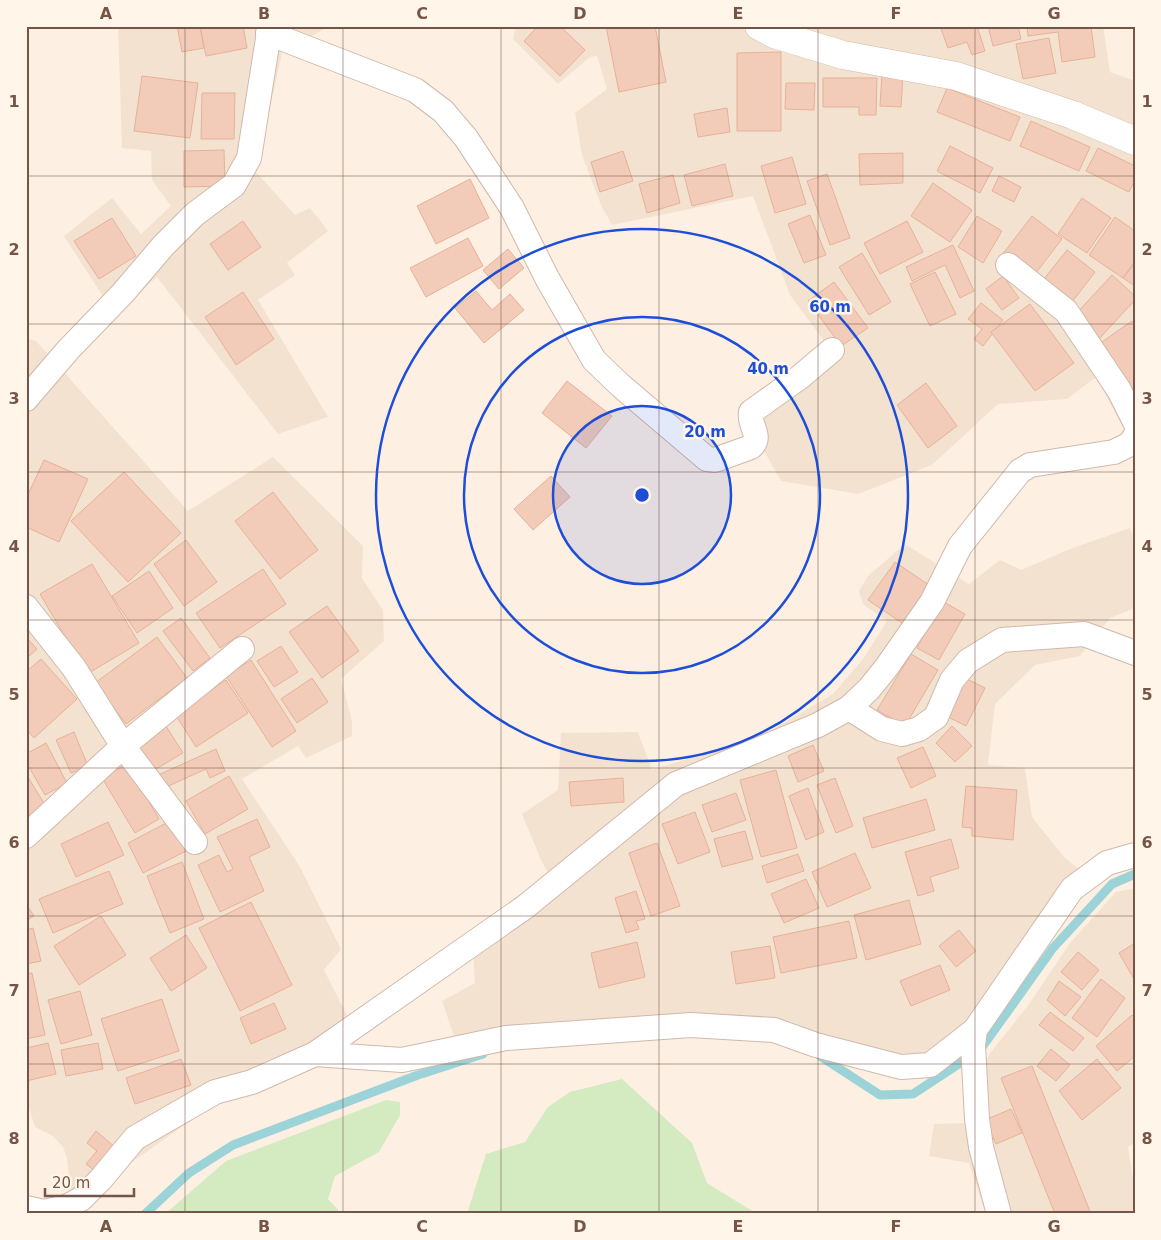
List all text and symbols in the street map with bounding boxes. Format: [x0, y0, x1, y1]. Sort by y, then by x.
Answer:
text: A [100, 4, 113, 23]
text: B [258, 4, 270, 23]
text: C [416, 4, 428, 23]
text: D [573, 4, 587, 23]
text: E [733, 4, 743, 23]
text: F [891, 4, 901, 23]
text: G [1047, 4, 1061, 23]
text: 1 [8, 92, 20, 111]
text: 1 [1141, 92, 1153, 111]
text: 2 [8, 240, 20, 259]
text: 2 [1141, 240, 1153, 259]
text: 60 m [809, 298, 851, 316]
text: 40 m [747, 360, 789, 378]
text: 3 [8, 389, 20, 408]
text: 3 [1141, 389, 1153, 408]
text: 20 m [684, 423, 726, 441]
centre of rings [633, 486, 651, 504]
text: 4 [8, 537, 20, 556]
text: 4 [1141, 537, 1153, 556]
text: 5 [8, 685, 20, 704]
text: 5 [1141, 685, 1153, 704]
text: 6 [8, 833, 20, 852]
text: 6 [1141, 833, 1153, 852]
text: 7 [8, 981, 20, 1000]
text: 7 [1141, 981, 1153, 1000]
text: 8 [8, 1129, 20, 1148]
text: 8 [1141, 1129, 1153, 1148]
scale bar [45, 1165, 134, 1197]
text: 20 m [52, 1174, 90, 1192]
text: A [100, 1217, 113, 1236]
text: B [258, 1217, 270, 1236]
text: C [416, 1217, 428, 1236]
text: D [573, 1217, 587, 1236]
text: E [733, 1217, 743, 1236]
text: F [891, 1217, 901, 1236]
text: G [1047, 1217, 1061, 1236]

